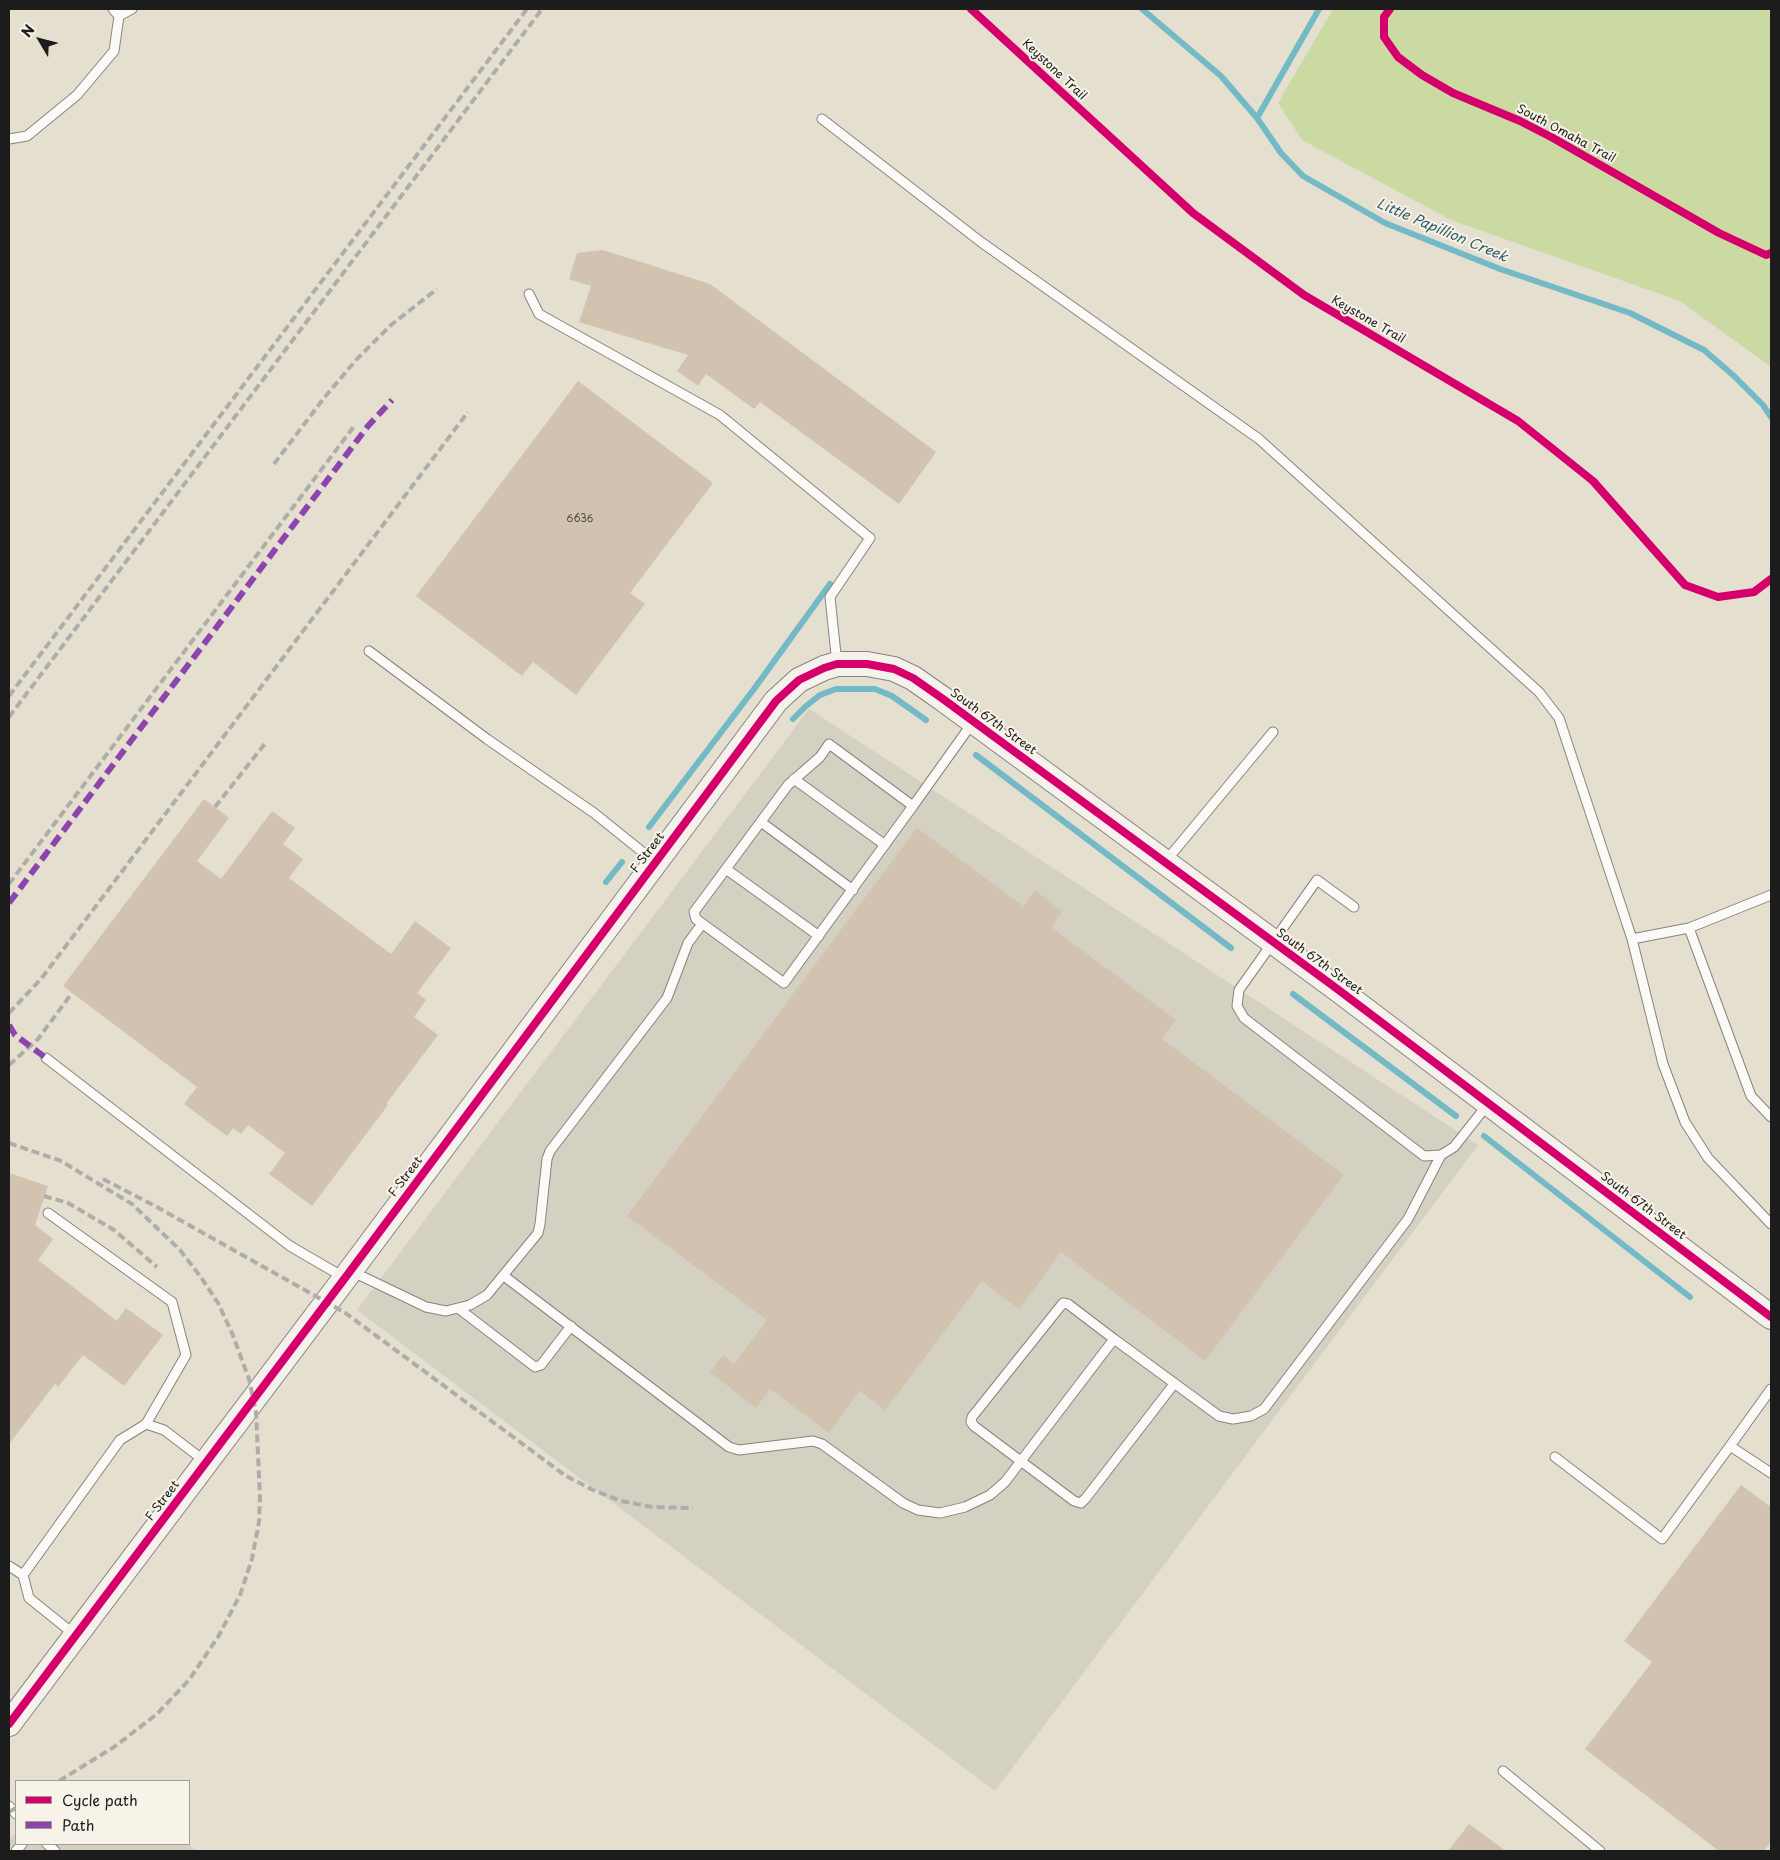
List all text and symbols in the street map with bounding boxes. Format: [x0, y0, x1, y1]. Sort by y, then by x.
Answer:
north arrow [15, 15, 65, 65]
text: N [16, 20, 39, 41]
street label: Keystone Trail [1019, 36, 1089, 104]
street label: South Omaha Trail [1514, 102, 1618, 166]
water label: Little Papillion Creek [1374, 196, 1510, 266]
street label: Keystone Trail [1328, 293, 1408, 347]
house number: 6636 [567, 513, 593, 525]
street label: South 67th Street [947, 686, 1039, 758]
street label: F Street [628, 830, 668, 876]
street label: South 67th Street [1273, 926, 1365, 998]
street label: F Street [386, 1154, 426, 1200]
street label: South 67th Street [1598, 1169, 1688, 1243]
street label: F Street [143, 1478, 183, 1524]
legend [15, 1780, 190, 1845]
text: Cycle path [62, 1788, 138, 1811]
text: Path [62, 1813, 94, 1836]

